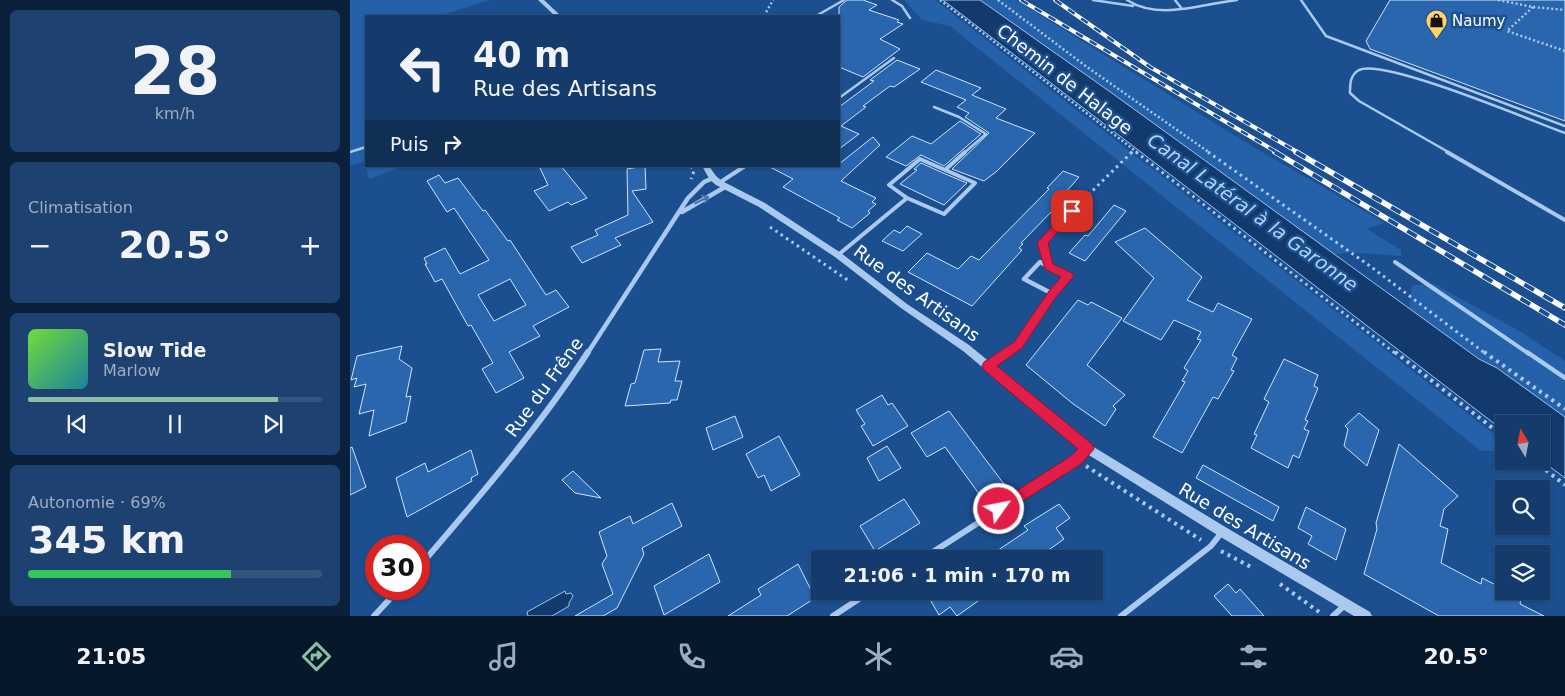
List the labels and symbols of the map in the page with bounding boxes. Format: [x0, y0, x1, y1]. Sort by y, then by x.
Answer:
shop icon: Naumy [1424, 9, 1448, 40]
place label: Naumy [1452, 12, 1506, 30]
street label: Chemin de Halage [993, 20, 1137, 138]
water label: Canal Latéral à la Garonne [1144, 128, 1362, 296]
pin [1051, 190, 1093, 232]
one-way arrow [694, 195, 709, 204]
street label: Rue des Artisans [850, 240, 984, 346]
street label: Rue du Frêne [501, 333, 587, 441]
north arrow [1495, 415, 1550, 470]
street label: Rue des Artisans [1175, 478, 1315, 574]
position arrow [972, 482, 1024, 534]
speed limit sign: 30 [365, 535, 430, 600]

